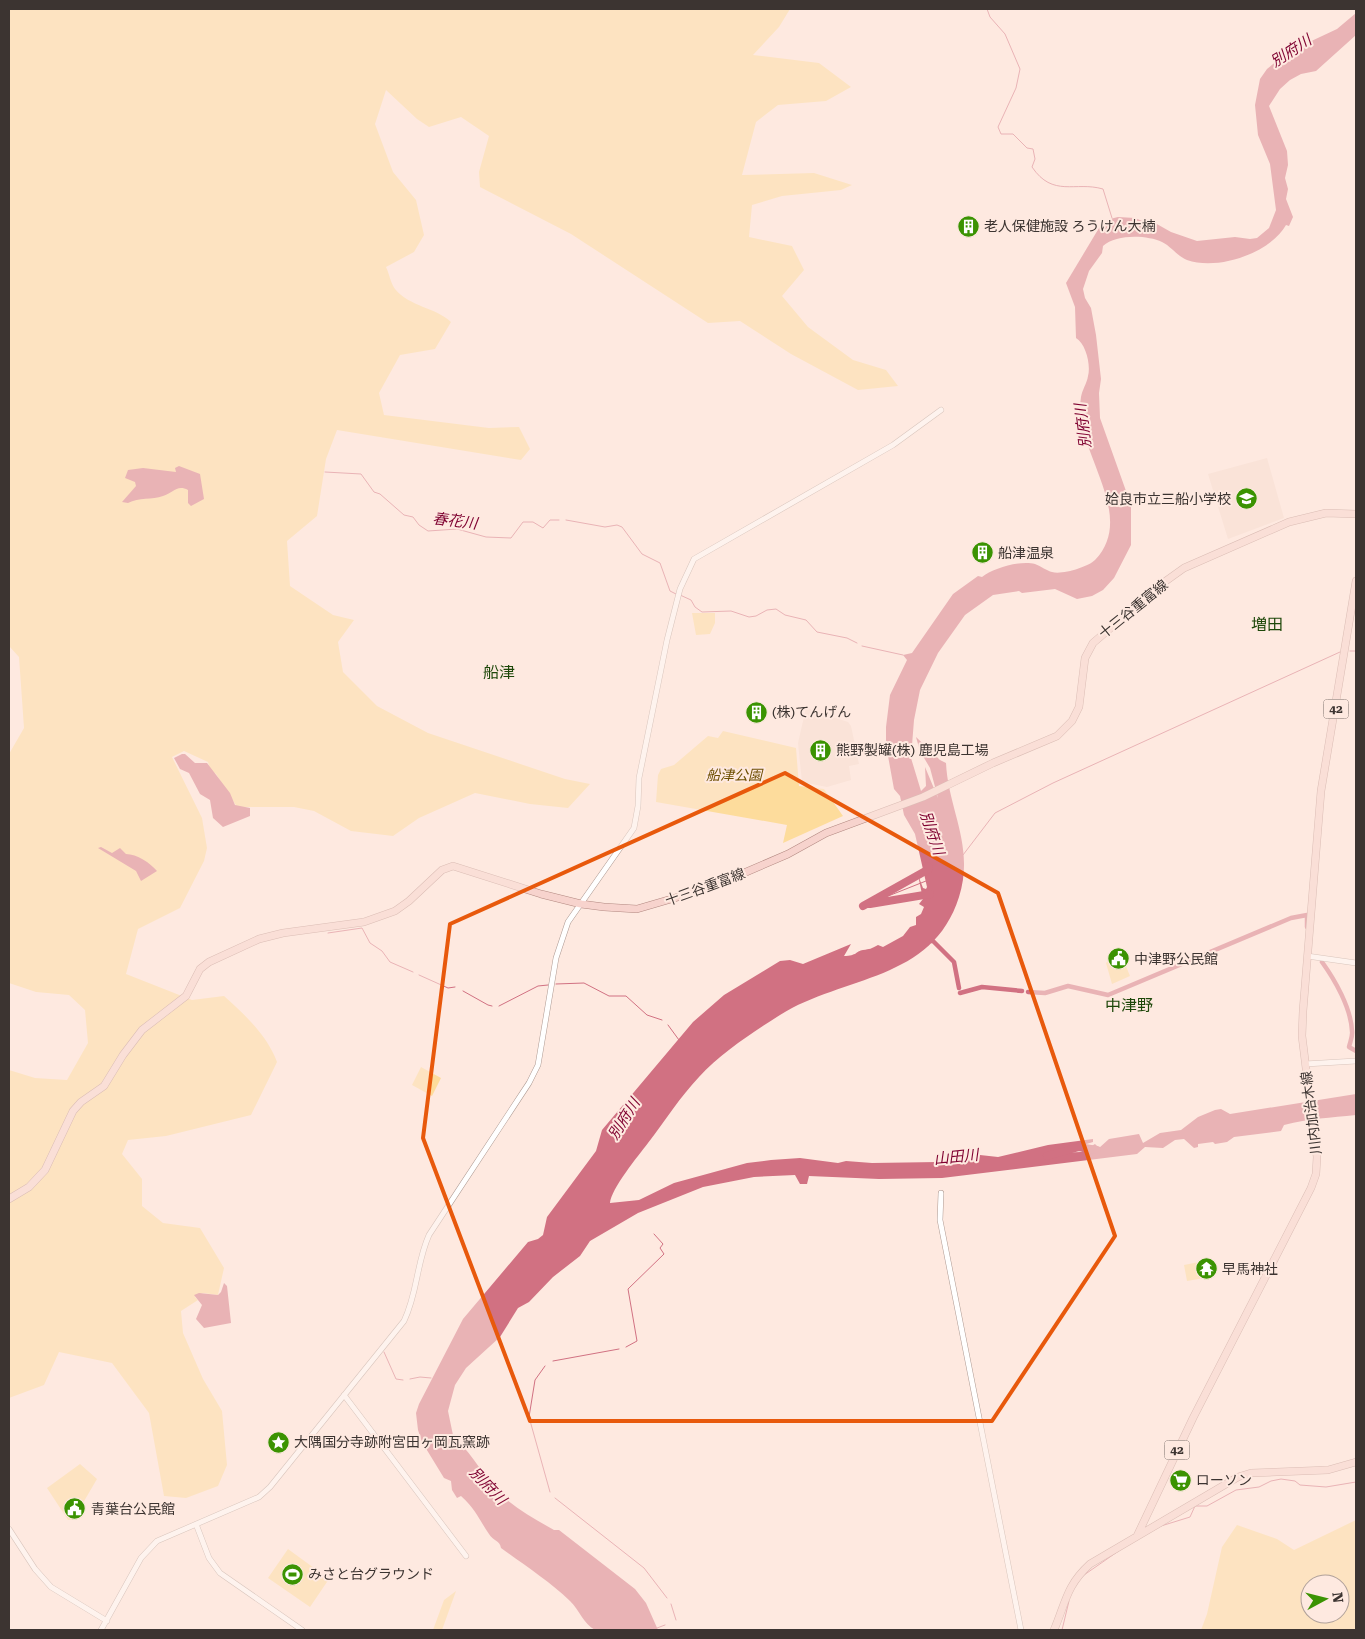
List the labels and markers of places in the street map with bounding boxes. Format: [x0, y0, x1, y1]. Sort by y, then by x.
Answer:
building icon: 老人保健施設 ろうけん大楠 [956, 214, 980, 238]
place label: 老人保健施設 ろうけん大楠 [984, 218, 1156, 234]
school or university icon: 姶良市立三船小学校 [1235, 487, 1259, 511]
place label: 姶良市立三船小学校 [1105, 491, 1231, 507]
building icon: 船津温泉 [970, 541, 994, 565]
place label: 船津温泉 [998, 545, 1054, 561]
building icon: (株)てんげん [744, 700, 768, 724]
place label: (株)てんげん [772, 704, 851, 720]
building icon: 熊野製罐(株) 鹿児島工場 [808, 738, 832, 762]
place label: 熊野製罐(株) 鹿児島工場 [836, 742, 989, 758]
public building icon: 中津野公民館 [1106, 947, 1130, 971]
place label: 中津野公民館 [1134, 951, 1218, 967]
temple icon: 早馬神社 [1194, 1257, 1218, 1281]
place label: 早馬神社 [1222, 1261, 1278, 1277]
place icon: 大隅国分寺跡附宮田ヶ岡瓦窯跡 [266, 1430, 290, 1454]
place label: 大隅国分寺跡附宮田ヶ岡瓦窯跡 [294, 1434, 490, 1450]
supermarket icon: ローソン [1168, 1468, 1192, 1492]
place label: ローソン [1196, 1472, 1252, 1488]
public building icon: 青葉台公民館 [63, 1497, 87, 1521]
place label: 青葉台公民館 [91, 1501, 175, 1517]
sports icon: みさと台グラウンド [280, 1562, 304, 1586]
place label: みさと台グラウンド [308, 1566, 434, 1582]

